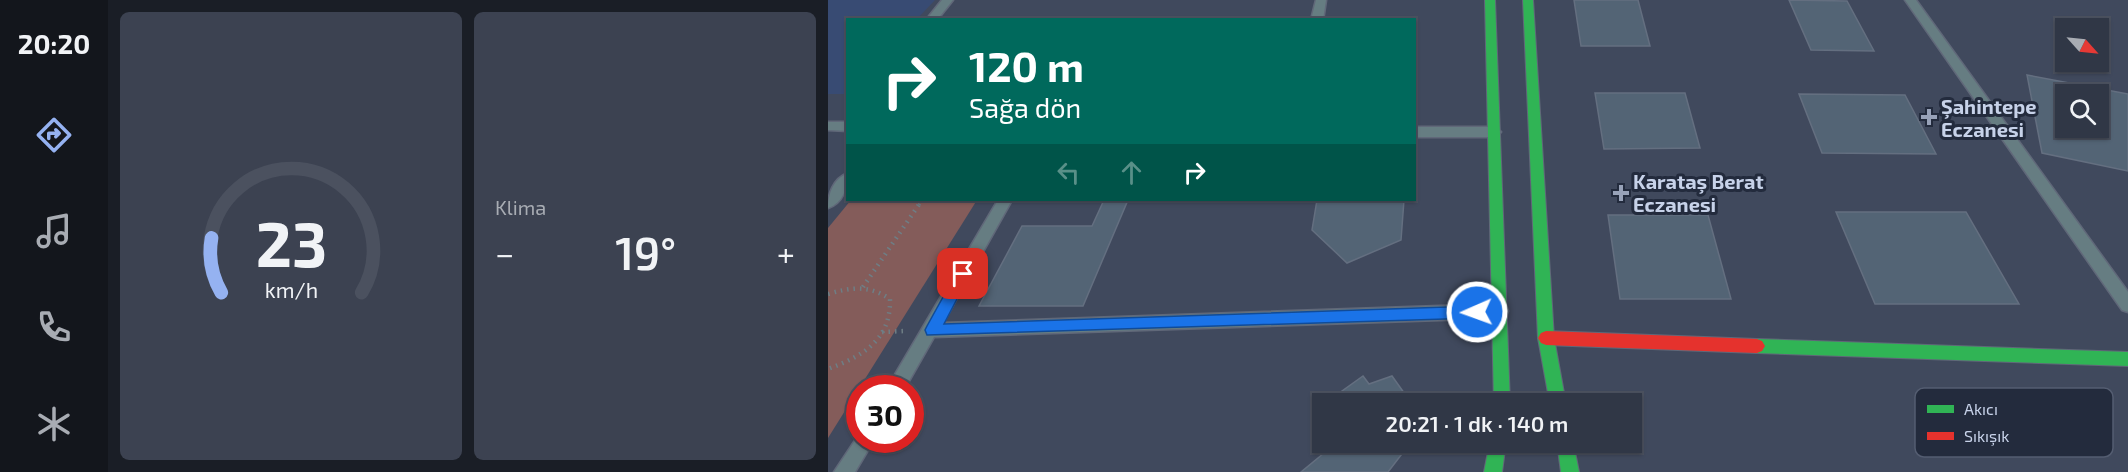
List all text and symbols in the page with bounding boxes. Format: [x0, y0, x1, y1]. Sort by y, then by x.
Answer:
north arrow [2055, 18, 2109, 72]
map controls [2055, 18, 2109, 138]
text: 20:20 [18, 27, 90, 59]
text: 120 m [969, 40, 1084, 90]
icon: right [870, 42, 948, 120]
button: search [2055, 84, 2109, 138]
text: Sağa dön [969, 91, 1081, 123]
place label: Şahintepe Eczanesi [1941, 94, 2036, 141]
marker: Şahintepe Eczanesi [1922, 110, 1936, 124]
icon: directions [33, 114, 75, 156]
icon: left [1052, 156, 1085, 189]
icon: ahead [1115, 156, 1148, 189]
icon: right [1178, 156, 1211, 189]
place label: Karataş Berat Eczanesi [1633, 169, 1764, 216]
marker: Karataş Berat Eczanesi [1614, 186, 1628, 200]
text: Klima [495, 195, 546, 219]
text: 23 [255, 205, 327, 280]
icon: music [33, 210, 75, 252]
text: 19° [615, 225, 676, 279]
text: − [495, 233, 514, 273]
text: + [777, 233, 795, 273]
pin [937, 248, 988, 299]
icon: arrive [946, 257, 979, 290]
text: km/h [264, 277, 318, 302]
position arrow [1445, 280, 1509, 344]
icon: phone [33, 306, 75, 348]
speed limit sign: 30 [846, 375, 924, 453]
legend [1915, 388, 2113, 457]
text: Akıcı [1964, 399, 1998, 418]
icon: climate [33, 403, 75, 445]
text: 20:21 · 1 dk · 140 m [1386, 410, 1568, 436]
text: Sıkışık [1964, 426, 2009, 446]

